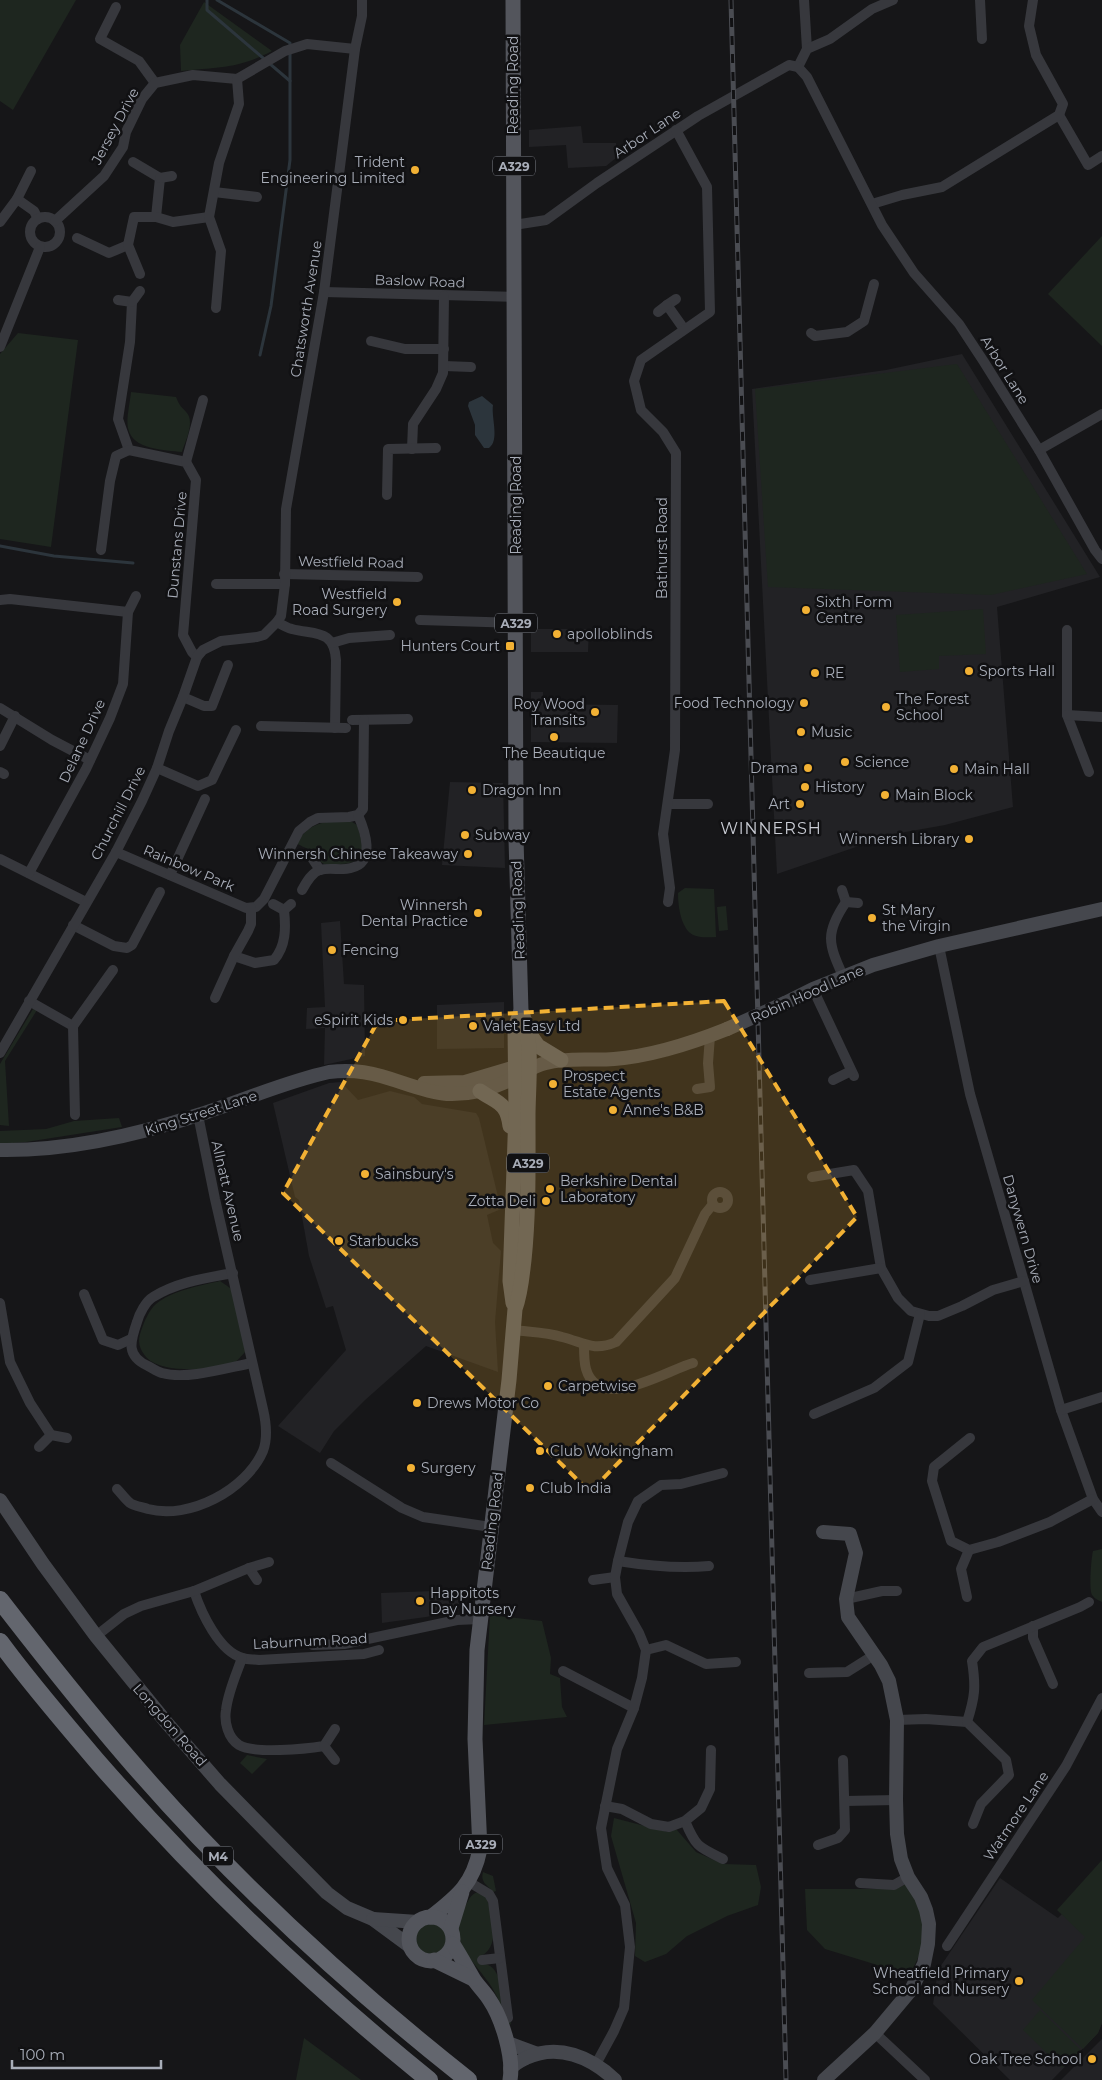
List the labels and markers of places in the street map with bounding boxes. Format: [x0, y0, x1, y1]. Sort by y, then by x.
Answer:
place label: Trident Engineering Limited [261, 153, 405, 187]
marker: Trident Engineering Limited [409, 164, 421, 176]
place label: Westfield Road Surgery [292, 585, 387, 619]
place label: Sixth Form Centre [816, 593, 892, 627]
marker: Westfield Road Surgery [391, 596, 403, 608]
marker: Sixth Form Centre [800, 604, 812, 616]
place label: apolloblinds [567, 625, 653, 643]
marker: apolloblinds [551, 628, 563, 640]
place label: Hunters Court [400, 637, 500, 655]
marker: Hunters Court [504, 640, 516, 652]
place label: Sports Hall [979, 662, 1055, 680]
place label: RE [825, 664, 845, 682]
marker: Sports Hall [963, 665, 975, 677]
marker: RE [809, 667, 821, 679]
place label: The Forest School [896, 690, 970, 724]
place label: Food Technology [674, 694, 794, 712]
place label: Roy Wood Transits [513, 695, 585, 729]
marker: Food Technology [798, 697, 810, 709]
marker: The Forest School [880, 701, 892, 713]
marker: Roy Wood Transits [589, 706, 601, 718]
place label: Music [811, 723, 852, 741]
marker: Music [795, 726, 807, 738]
marker: The Beautique [548, 731, 560, 743]
place label: The Beautique [503, 744, 605, 762]
place label: Science [855, 753, 909, 771]
marker: Science [839, 756, 851, 768]
place label: Drama [750, 759, 798, 777]
place label: Main Hall [964, 760, 1030, 778]
marker: Drama [802, 762, 814, 774]
marker: Main Hall [948, 763, 960, 775]
place label: History [815, 778, 865, 796]
place label: Dragon Inn [482, 781, 562, 799]
marker: History [799, 781, 811, 793]
marker: Dragon Inn [466, 784, 478, 796]
place label: Main Block [895, 786, 973, 804]
marker: Main Block [879, 789, 891, 801]
place label: Art [768, 795, 790, 813]
marker: Art [794, 798, 806, 810]
place label: Subway [475, 826, 530, 844]
marker: Subway [459, 829, 471, 841]
place label: Winnersh Library [839, 830, 959, 848]
marker: Winnersh Library [963, 833, 975, 845]
place label: Winnersh Chinese Takeaway [258, 845, 458, 863]
marker: Winnersh Chinese Takeaway [462, 848, 474, 860]
place label: Winnersh Dental Practice [361, 896, 468, 930]
place label: St Mary the Virgin [882, 901, 951, 935]
marker: Winnersh Dental Practice [472, 907, 484, 919]
marker: St Mary the Virgin [866, 912, 878, 924]
place label: Fencing [342, 941, 399, 959]
marker: Fencing [326, 944, 338, 956]
place label: eSpirit Kids [314, 1011, 393, 1029]
marker: eSpirit Kids [397, 1014, 409, 1026]
place label: Valet Easy Ltd [483, 1017, 581, 1035]
marker: Valet Easy Ltd [467, 1020, 479, 1032]
place label: Prospect Estate Agents [563, 1067, 660, 1101]
marker: Prospect Estate Agents [547, 1078, 559, 1090]
place label: Anne's B&B [623, 1101, 704, 1119]
marker: Anne's B&B [607, 1104, 619, 1116]
place label: Sainsbury's [375, 1165, 454, 1183]
marker: Sainsbury's [359, 1168, 371, 1180]
place label: Berkshire Dental Laboratory [560, 1172, 677, 1206]
marker: Berkshire Dental Laboratory [544, 1183, 556, 1195]
place label: Zotta Deli [468, 1192, 536, 1210]
marker: Zotta Deli [540, 1195, 552, 1207]
place label: Starbucks [349, 1232, 419, 1250]
marker: Starbucks [333, 1235, 345, 1247]
place label: Carpetwise [558, 1377, 636, 1395]
marker: Carpetwise [542, 1380, 554, 1392]
place label: Drews Motor Co [427, 1394, 539, 1412]
marker: Drews Motor Co [411, 1397, 423, 1409]
place label: Club Wokingham [550, 1442, 674, 1460]
marker: Club Wokingham [534, 1445, 546, 1457]
place label: Surgery [421, 1459, 476, 1477]
marker: Surgery [405, 1462, 417, 1474]
place label: Club India [540, 1479, 611, 1497]
marker: Club India [524, 1482, 536, 1494]
place label: Happitots Day Nursery [430, 1584, 516, 1618]
marker: Happitots Day Nursery [414, 1595, 426, 1607]
place label: Wheatfield Primary School and Nursery [873, 1964, 1009, 1998]
marker: Wheatfield Primary School and Nursery [1013, 1975, 1025, 1987]
place label: Oak Tree School [969, 2050, 1082, 2068]
marker: Oak Tree School [1086, 2053, 1098, 2065]

